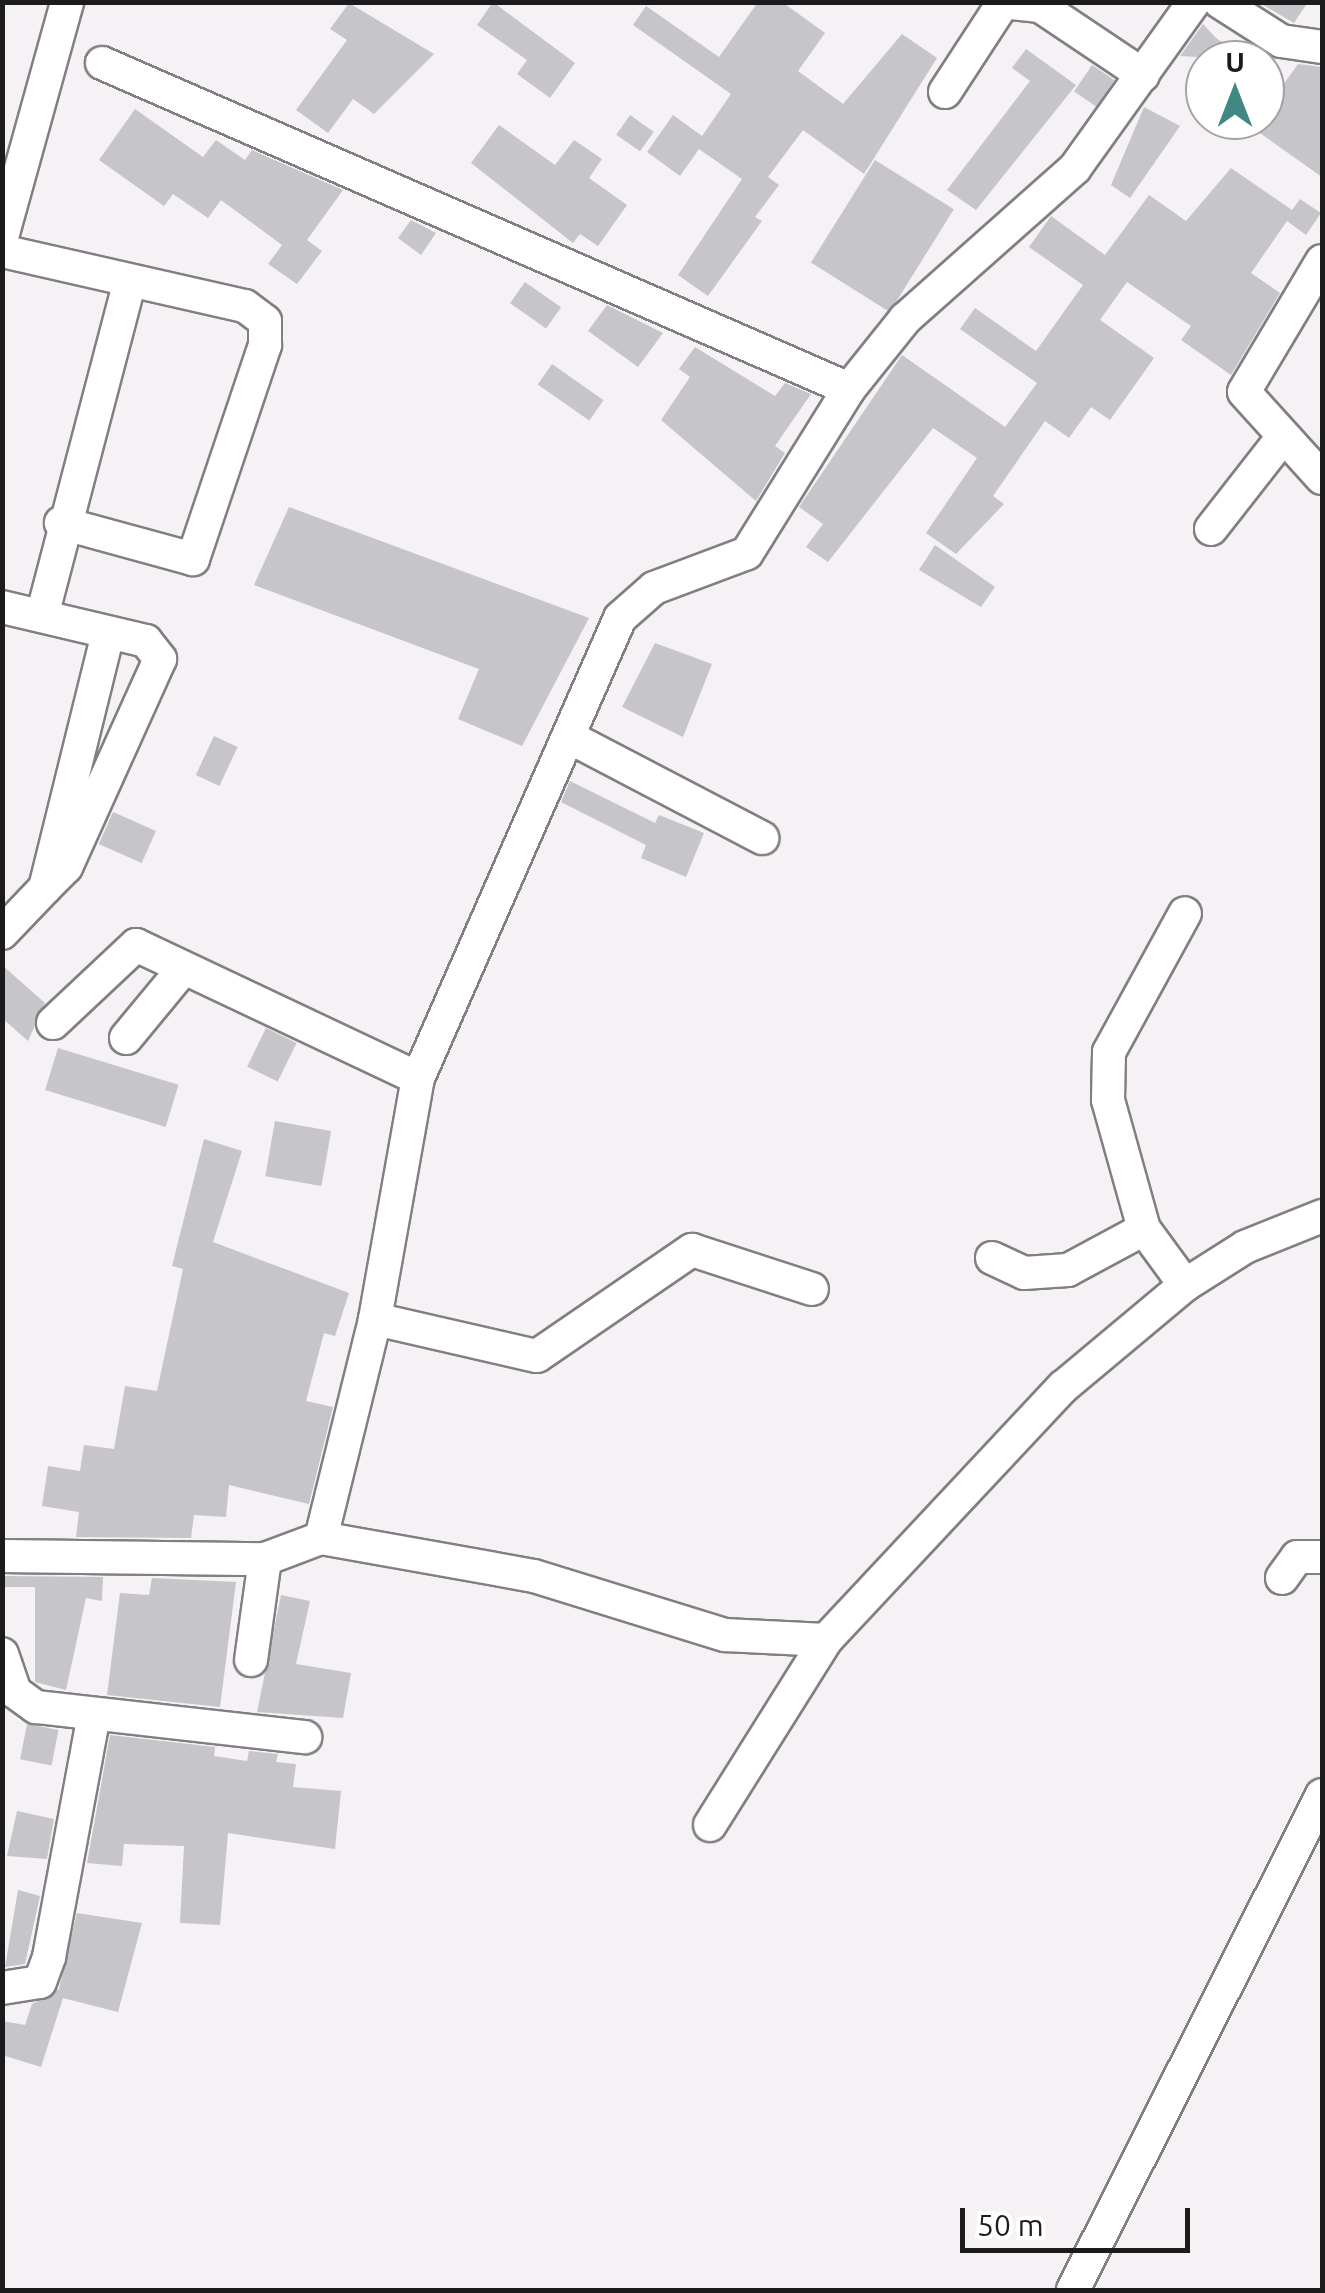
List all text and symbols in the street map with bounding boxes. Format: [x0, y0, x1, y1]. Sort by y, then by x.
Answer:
north arrow [1185, 40, 1285, 140]
text: U [1225, 46, 1245, 77]
scale bar [965, 2188, 1195, 2250]
text: 50 m [977, 2208, 1044, 2242]

